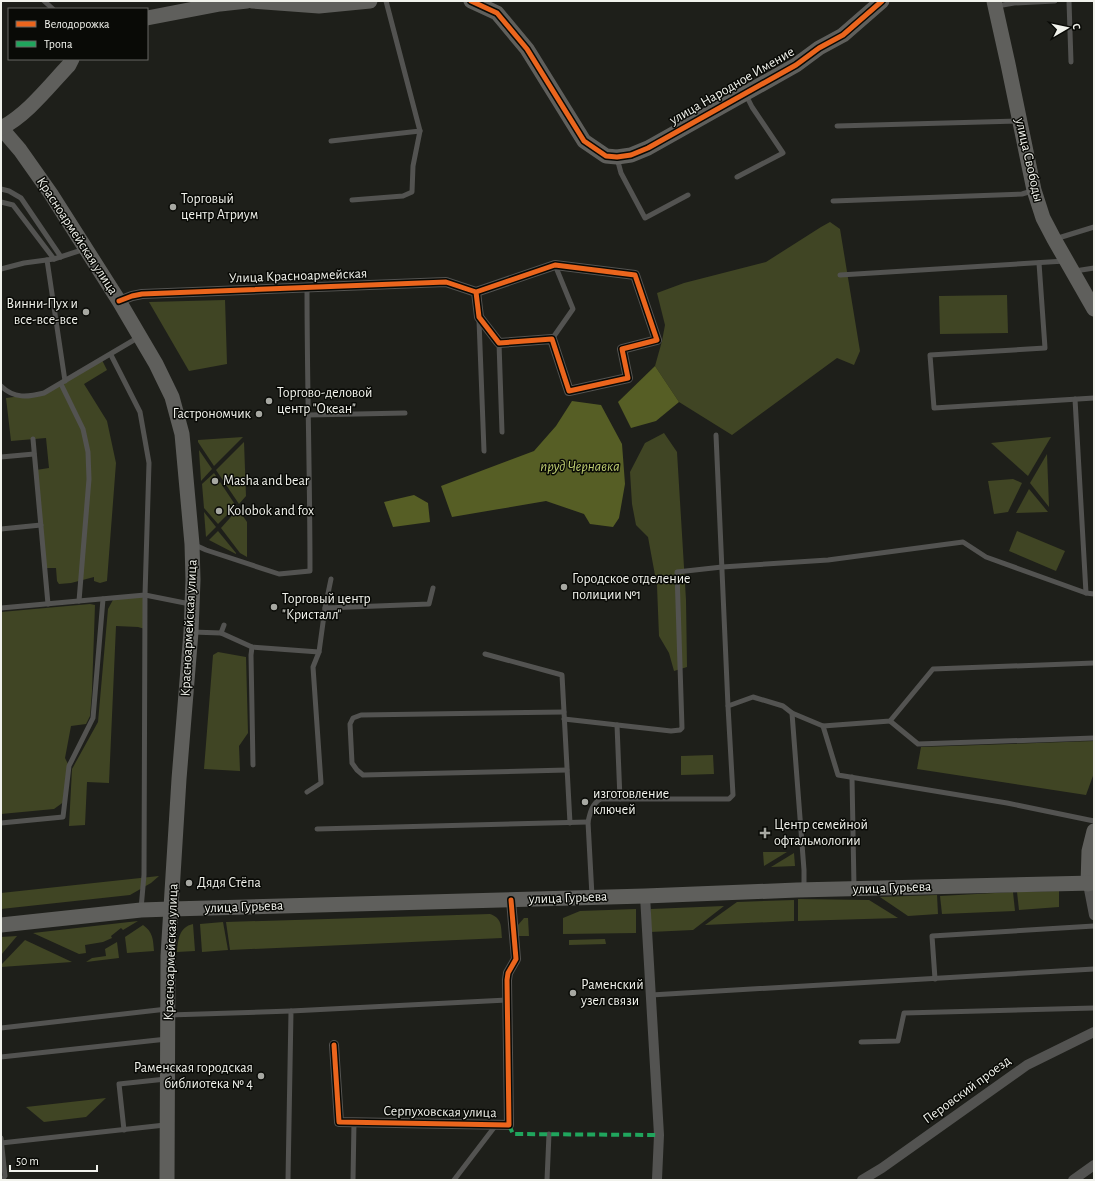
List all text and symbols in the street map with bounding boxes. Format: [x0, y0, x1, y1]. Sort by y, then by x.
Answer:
legend [8, 8, 148, 60]
north arrow [1047, 8, 1087, 48]
text: Велодорожка [44, 18, 110, 30]
text: С [1070, 23, 1082, 30]
text: Тропа [44, 38, 73, 50]
street label: улица Народное Имение [666, 45, 797, 128]
street label: улица Свободы [1012, 116, 1045, 203]
street label: Красноармейская улица [34, 175, 121, 298]
place label: Торговый центр Атриум [181, 192, 258, 222]
marker: Торговый центр Атриум [168, 202, 178, 212]
street label: Улица Красноармейская [228, 267, 368, 285]
place label: Винни-Пух и все-все-все [6, 297, 78, 327]
marker: Винни-Пух и все-все-все [81, 307, 91, 317]
place label: Торгово-деловой центр "Океан" [277, 386, 372, 416]
marker: Торгово-деловой центр "Океан" [264, 396, 274, 406]
place label: Гастрономчик [173, 407, 252, 421]
marker: Гастрономчик [254, 409, 264, 419]
water label: пруд Чернавка [540, 459, 620, 474]
place label: Masha and bear [223, 474, 310, 488]
marker: Masha and bear [210, 476, 220, 486]
place label: Kolobok and fox [227, 504, 314, 518]
marker: Kolobok and fox [214, 506, 224, 516]
street label: Красноармейская улица [178, 559, 200, 697]
place label: Городское отделение полиции №1 [572, 572, 690, 602]
marker: Городское отделение полиции №1 [559, 582, 569, 592]
place label: Торговый центр "Кристалл" [282, 592, 371, 622]
marker: Торговый центр "Кристалл" [269, 602, 279, 612]
place label: изготовление ключей [593, 787, 669, 817]
marker: изготовление ключей [580, 797, 590, 807]
place label: Центр семейной офтальмологии [774, 818, 868, 848]
marker: Центр семейной офтальмологии [759, 827, 771, 839]
place label: Дядя Стёпа [197, 876, 261, 890]
marker: Дядя Стёпа [184, 878, 194, 888]
street label: улица Гурьева [851, 880, 932, 896]
street label: Красноармейская улица [162, 883, 180, 1021]
street label: улица Гурьева [527, 890, 608, 906]
street label: улица Гурьева [203, 899, 284, 915]
place label: Раменский узел связи [580, 978, 644, 1008]
marker: Раменский узел связи [568, 988, 578, 998]
street label: Перовский проезд [920, 1054, 1014, 1126]
place label: Раменская городская библиотека № 4 [134, 1061, 253, 1091]
marker: Раменская городская библиотека № 4 [256, 1071, 266, 1081]
street label: Серпуховская улица [383, 1104, 497, 1120]
scale bar [10, 1147, 97, 1173]
text: 50 m [16, 1155, 39, 1167]

